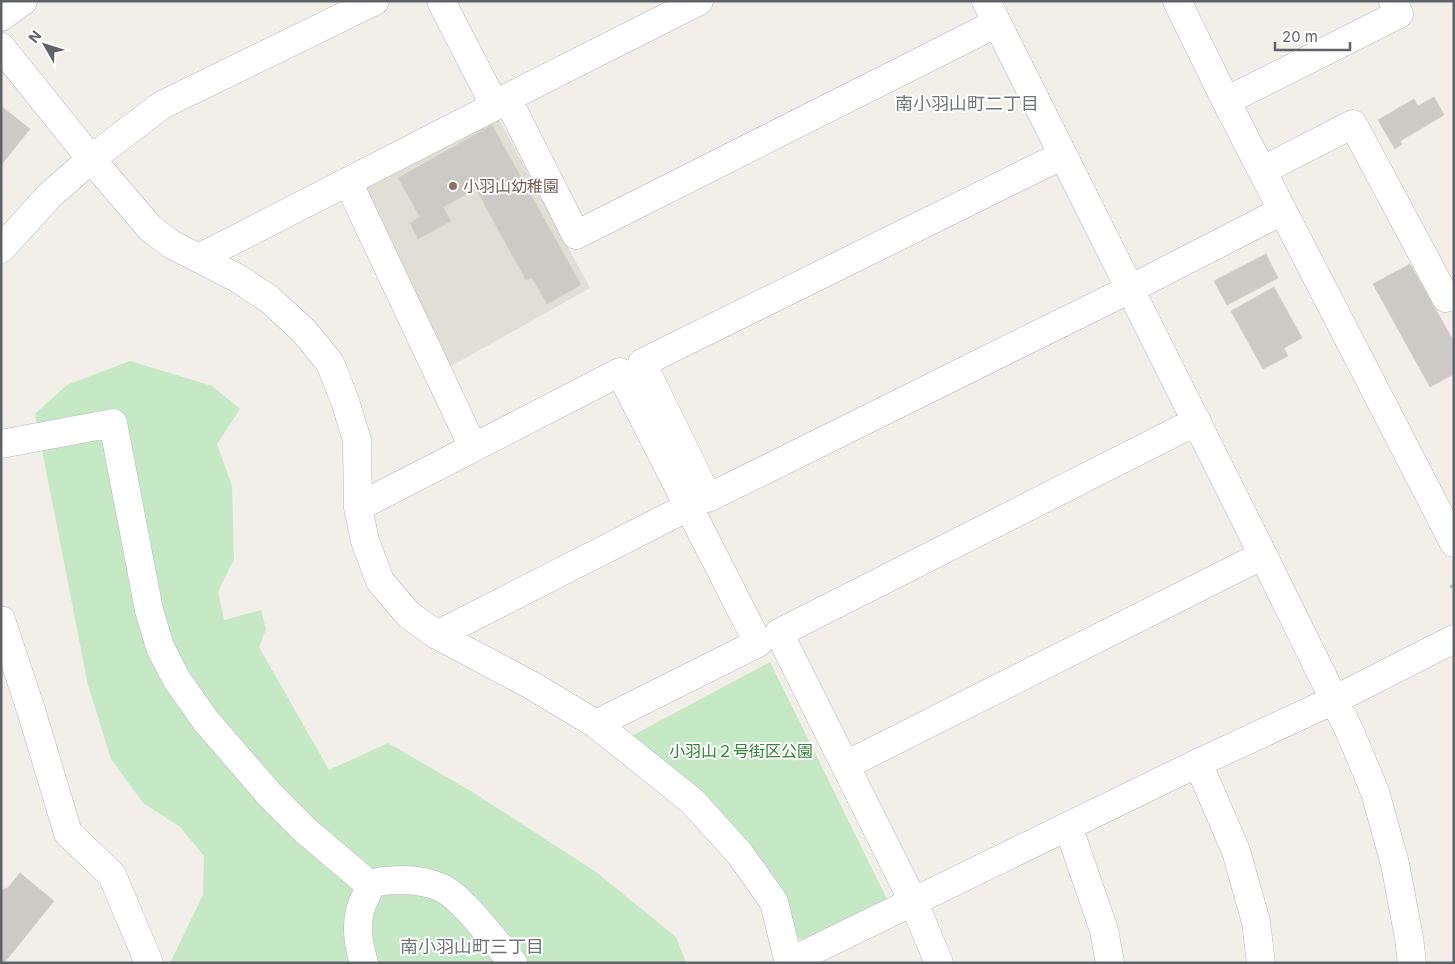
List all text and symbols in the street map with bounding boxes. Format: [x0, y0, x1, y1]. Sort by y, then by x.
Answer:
north arrow [20, 20, 70, 70]
scale bar [1275, 20, 1350, 52]
text: N [25, 27, 44, 46]
text: 20 m [1282, 27, 1318, 46]
district label: 南小羽山町二丁目 [895, 93, 1039, 114]
place label: 小羽山幼稚園 [463, 176, 559, 196]
marker: 小羽山幼稚園 [447, 180, 459, 192]
park label: 小羽山２号街区公園 [669, 741, 813, 761]
district label: 南小羽山町三丁目 [400, 936, 544, 957]

